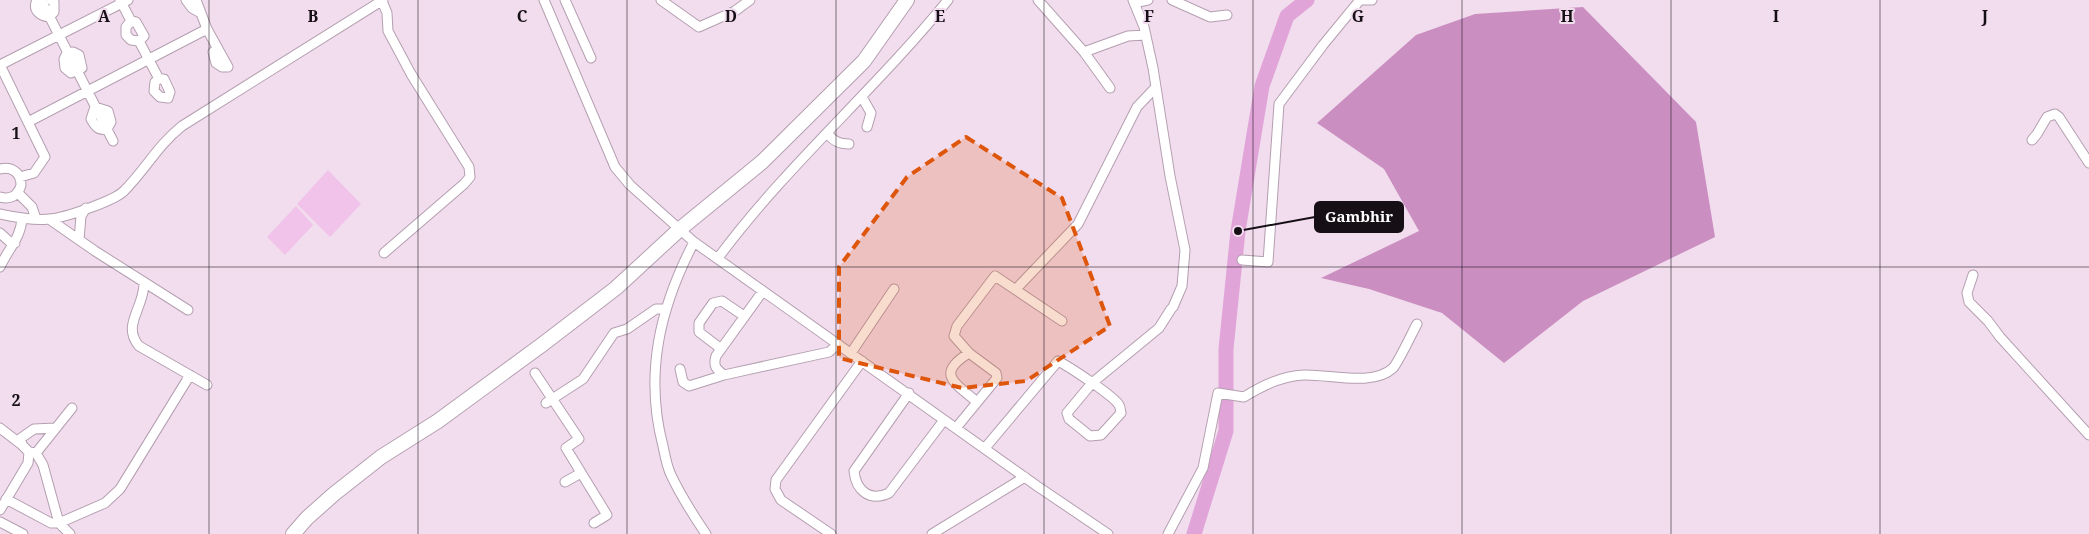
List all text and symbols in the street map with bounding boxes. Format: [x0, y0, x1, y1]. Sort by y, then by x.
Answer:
text: A [98, 5, 111, 27]
text: B [308, 5, 319, 27]
text: C [517, 5, 528, 27]
text: D [725, 5, 737, 27]
text: E [935, 5, 945, 27]
text: F [1144, 5, 1154, 27]
text: G [1352, 5, 1364, 27]
text: H [1560, 5, 1574, 27]
text: I [1773, 5, 1779, 27]
text: J [1981, 5, 1989, 27]
text: 1 [11, 122, 21, 144]
callout: Gambhir [1315, 202, 1403, 232]
text: Gambhir [1325, 206, 1393, 226]
text: 2 [11, 389, 21, 411]

